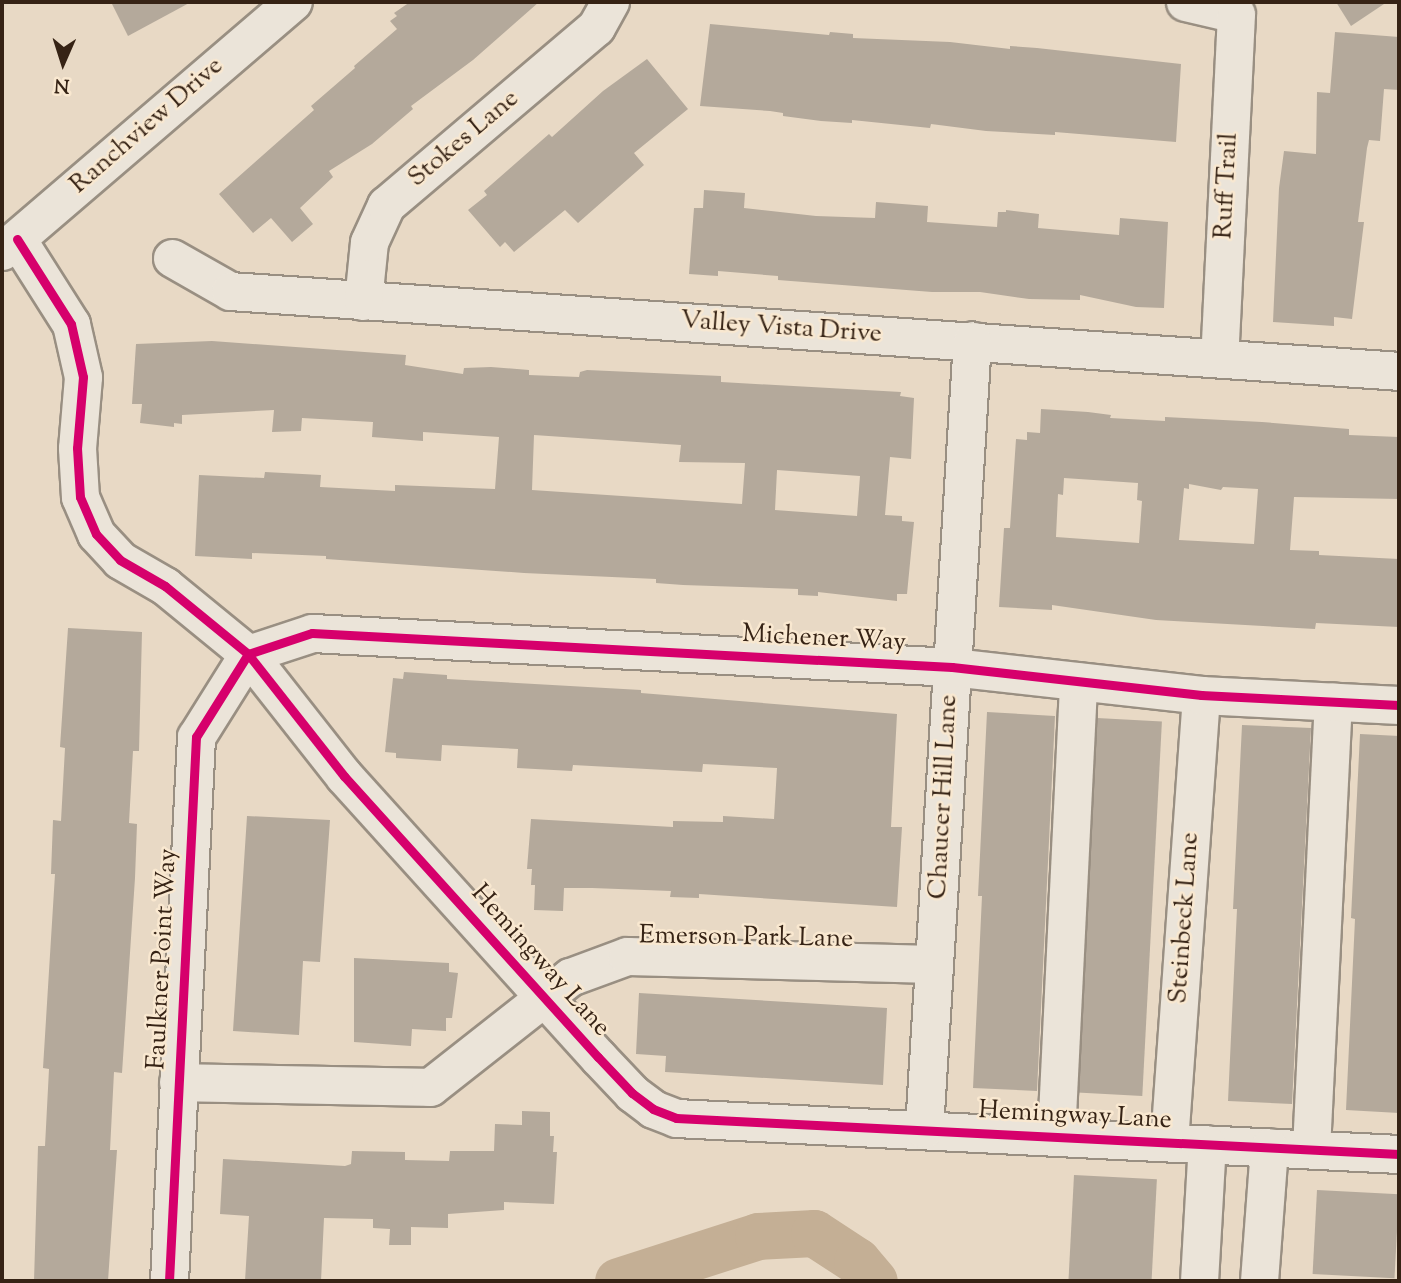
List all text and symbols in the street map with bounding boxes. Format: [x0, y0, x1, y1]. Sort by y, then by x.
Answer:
north arrow [28, 28, 98, 98]
street label: Ranchview Drive [64, 51, 230, 201]
text: N [54, 71, 70, 98]
street label: Stokes Lane [402, 84, 526, 194]
street label: Ruff Trail [1209, 132, 1245, 240]
street label: Valley Vista Drive [679, 305, 883, 351]
street label: Michener Way [741, 619, 907, 659]
street label: Chaucer Hill Lane [923, 694, 965, 900]
street label: Steinbeck Lane [1163, 831, 1207, 1005]
street label: Faulkner Point Way [142, 848, 184, 1070]
street label: Hemingway Lane [464, 879, 616, 1043]
street label: Emerson Park Lane [639, 921, 853, 955]
street label: Hemingway Lane [977, 1095, 1173, 1137]

